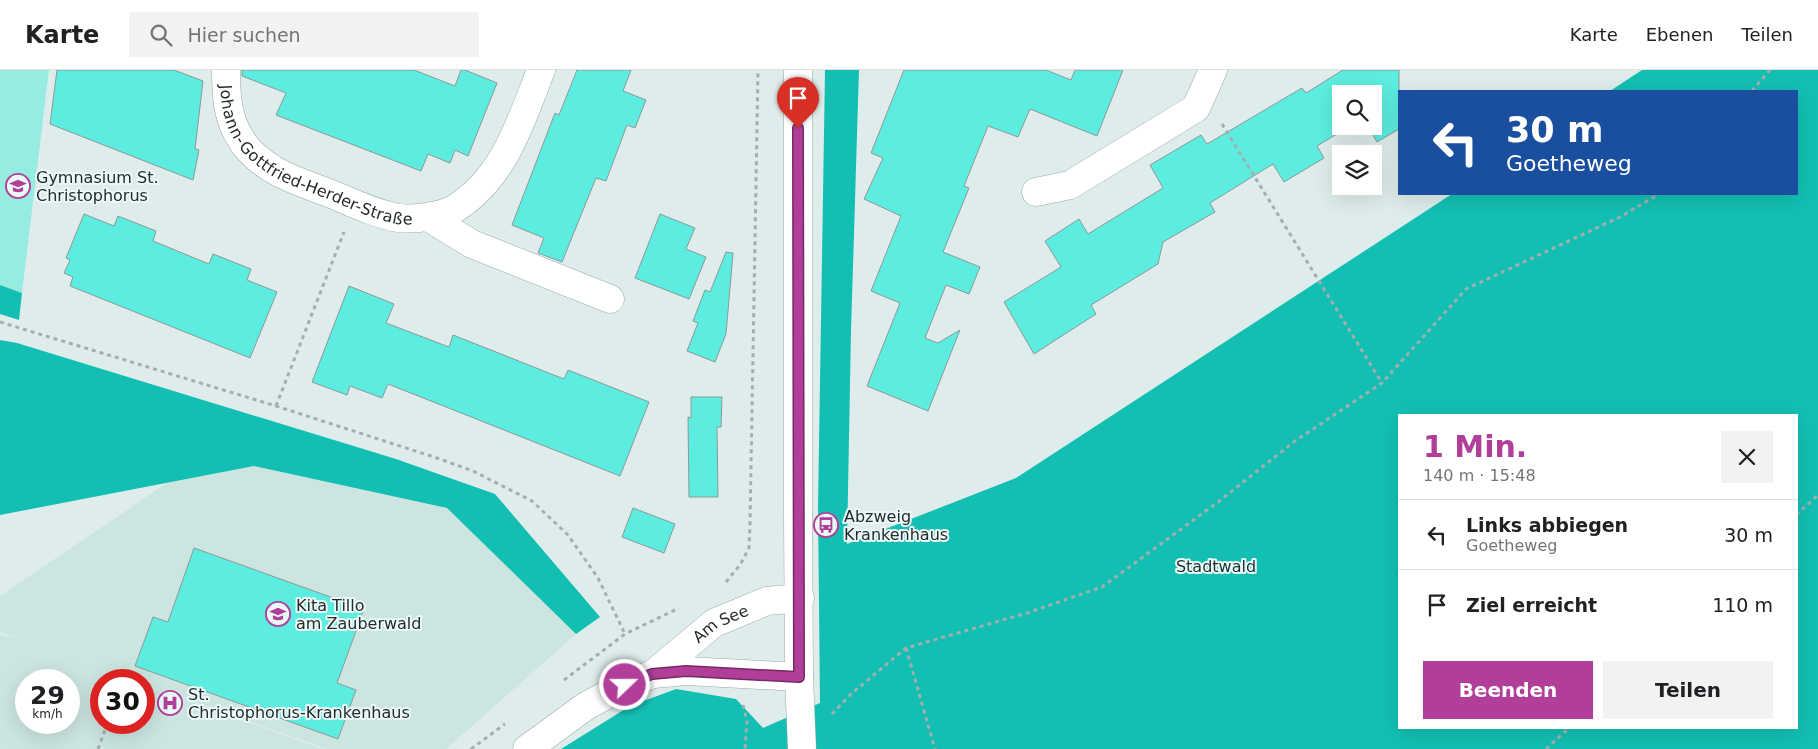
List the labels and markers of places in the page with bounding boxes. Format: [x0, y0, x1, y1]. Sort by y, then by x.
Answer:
pin [777, 77, 819, 128]
place label: Gymnasium St. Christophorus [36, 168, 159, 205]
school or university icon: Gymnasium St. Christophorus [5, 173, 31, 199]
place label: Abzweig Krankenhaus [844, 507, 948, 544]
bus stop icon: Abzweig Krankenhaus [813, 512, 839, 538]
place label: Kita Tillo am Zauberwald [296, 596, 421, 633]
school or university icon: Kita Tillo am Zauberwald [265, 601, 291, 627]
place label: St. Christophorus-Krankenhaus [188, 685, 410, 722]
hospital icon: St. Christophorus-Krankenhaus [157, 690, 183, 716]

